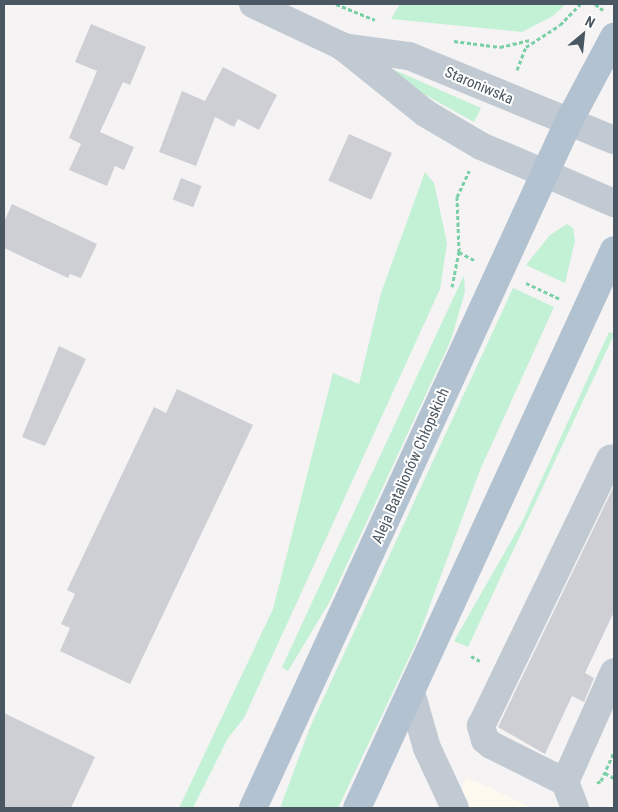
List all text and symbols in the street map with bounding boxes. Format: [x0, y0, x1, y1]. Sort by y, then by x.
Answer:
north arrow [558, 10, 608, 60]
text: N [582, 13, 598, 31]
street label: Staroniwska [442, 64, 516, 108]
street label: Aleja Batalionów Chłopskich [369, 386, 453, 546]

